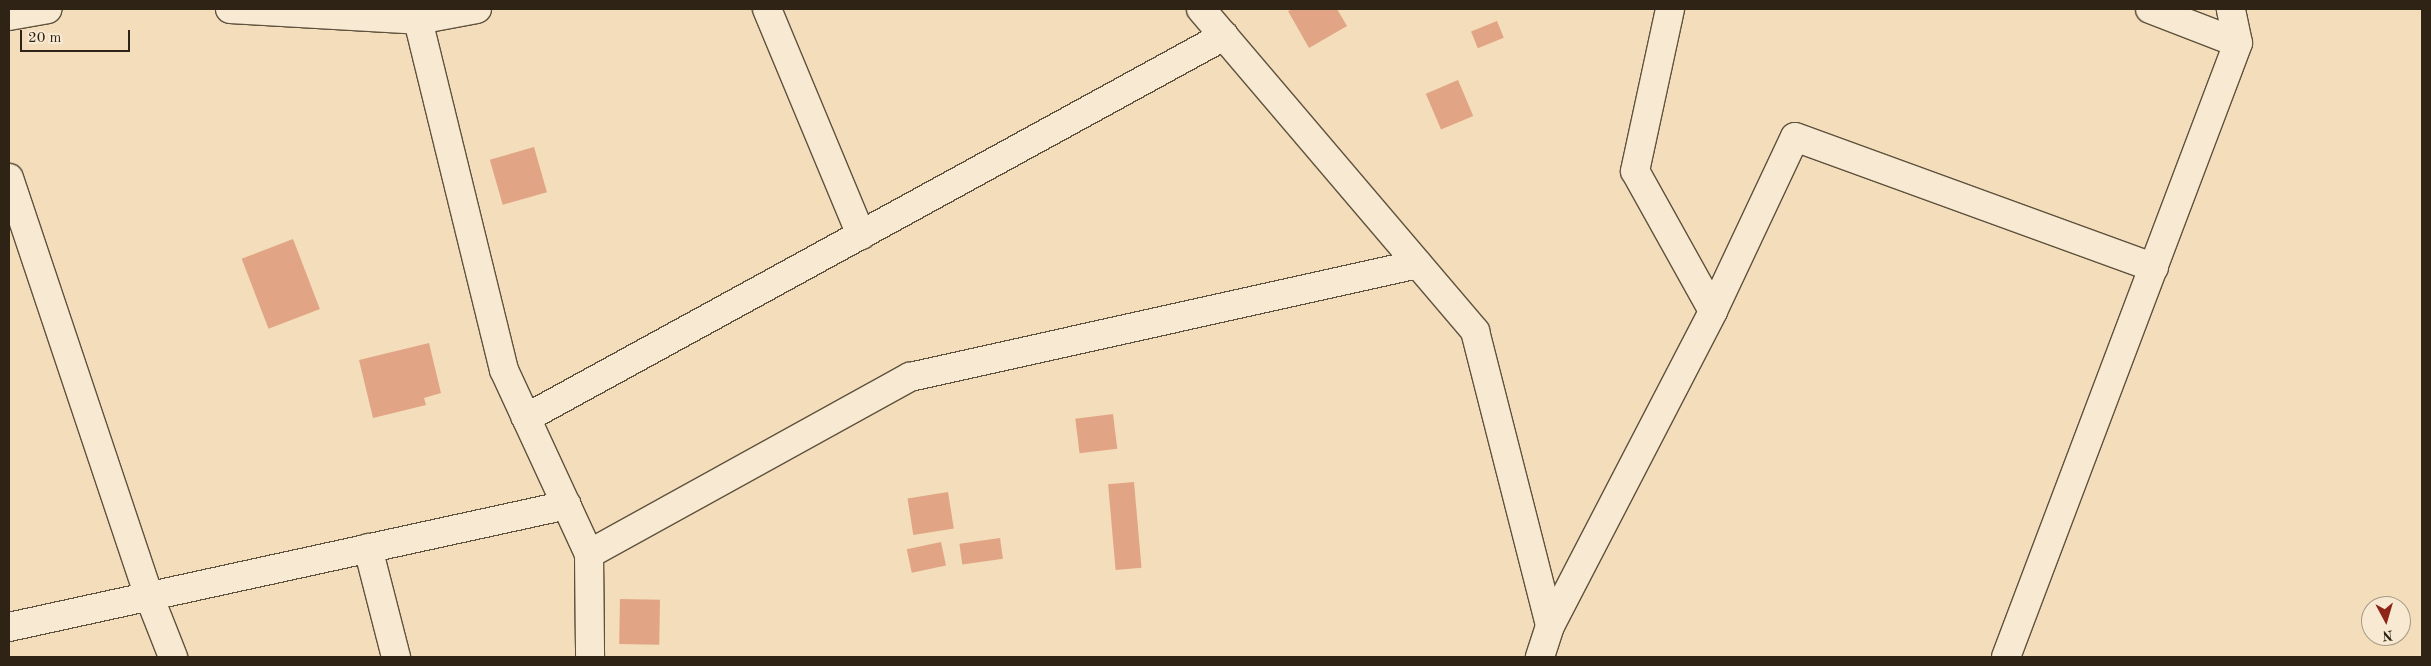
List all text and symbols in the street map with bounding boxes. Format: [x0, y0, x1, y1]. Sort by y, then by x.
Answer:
scale bar [22, 20, 132, 52]
text: 20 m [28, 31, 62, 46]
north arrow [2361, 596, 2411, 646]
text: N [2381, 627, 2394, 642]

